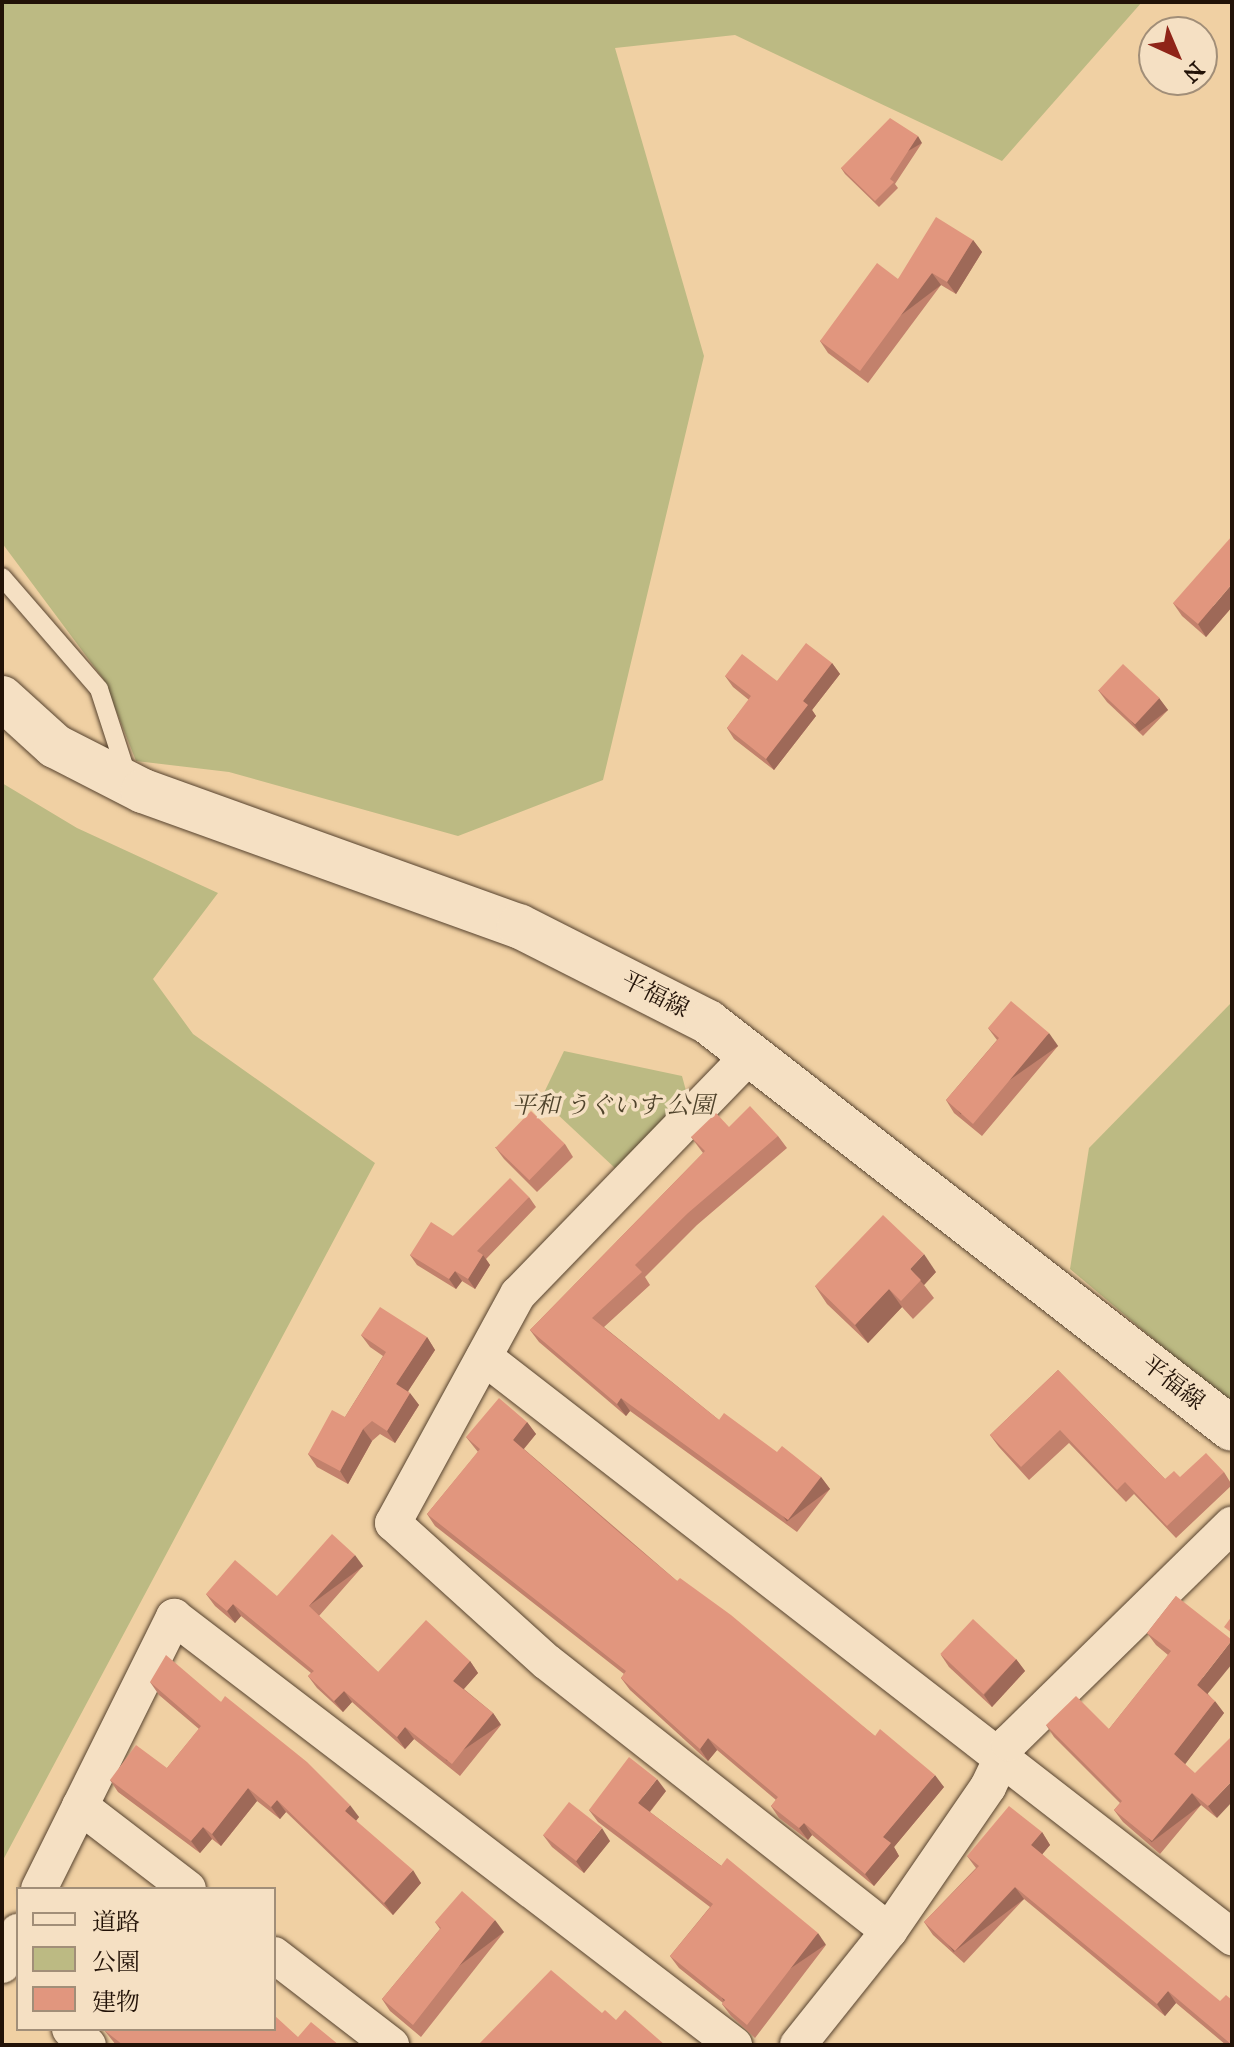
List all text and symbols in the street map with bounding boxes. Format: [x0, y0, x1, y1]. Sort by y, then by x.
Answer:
north arrow [1138, 16, 1218, 96]
text: N [1178, 56, 1210, 88]
street label: 平福線 [616, 966, 694, 1024]
park label: 平和 うぐいす 公園 [512, 1092, 714, 1120]
street label: 平福線 [1136, 1349, 1210, 1417]
legend [16, 1887, 276, 2031]
text: 道路 [92, 1907, 140, 1937]
text: 公園 [92, 1947, 140, 1977]
text: 建物 [92, 1987, 140, 2017]

